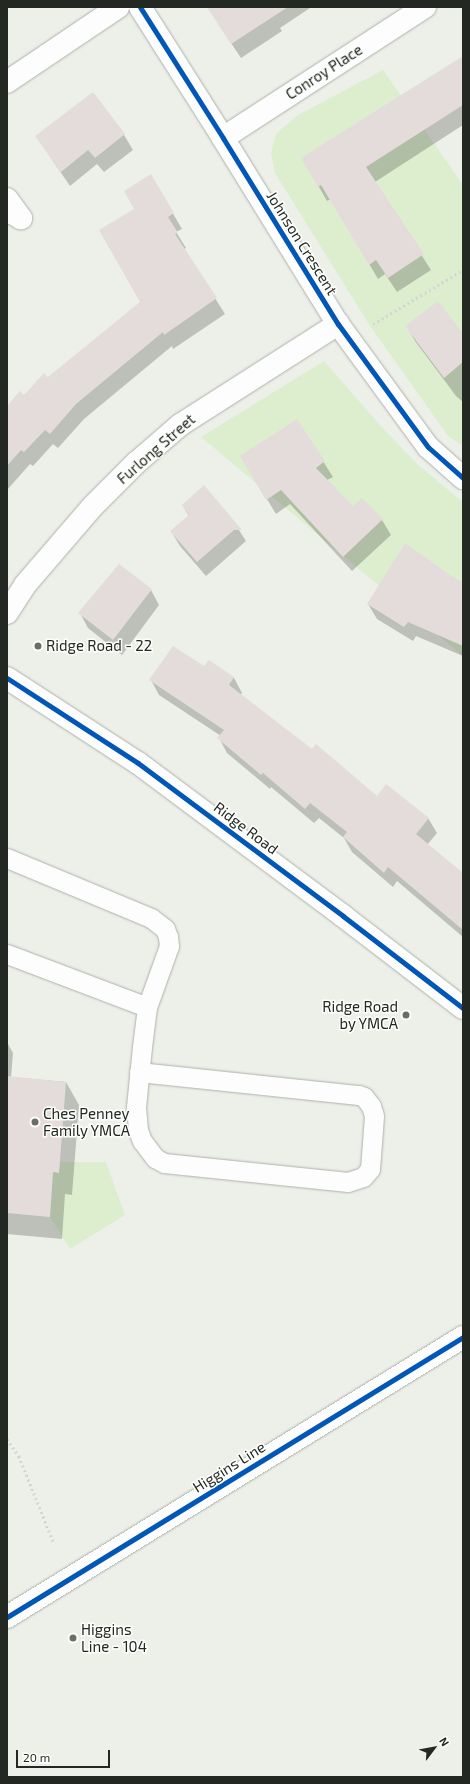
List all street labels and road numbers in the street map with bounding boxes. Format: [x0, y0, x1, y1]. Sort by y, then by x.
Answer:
street label: Conroy Place [282, 40, 366, 104]
street label: Johnson Crescent [263, 188, 341, 298]
street label: Furlong Street [113, 410, 199, 488]
street label: Ridge Road [210, 798, 282, 858]
street label: Higgins Line [189, 1438, 269, 1496]

